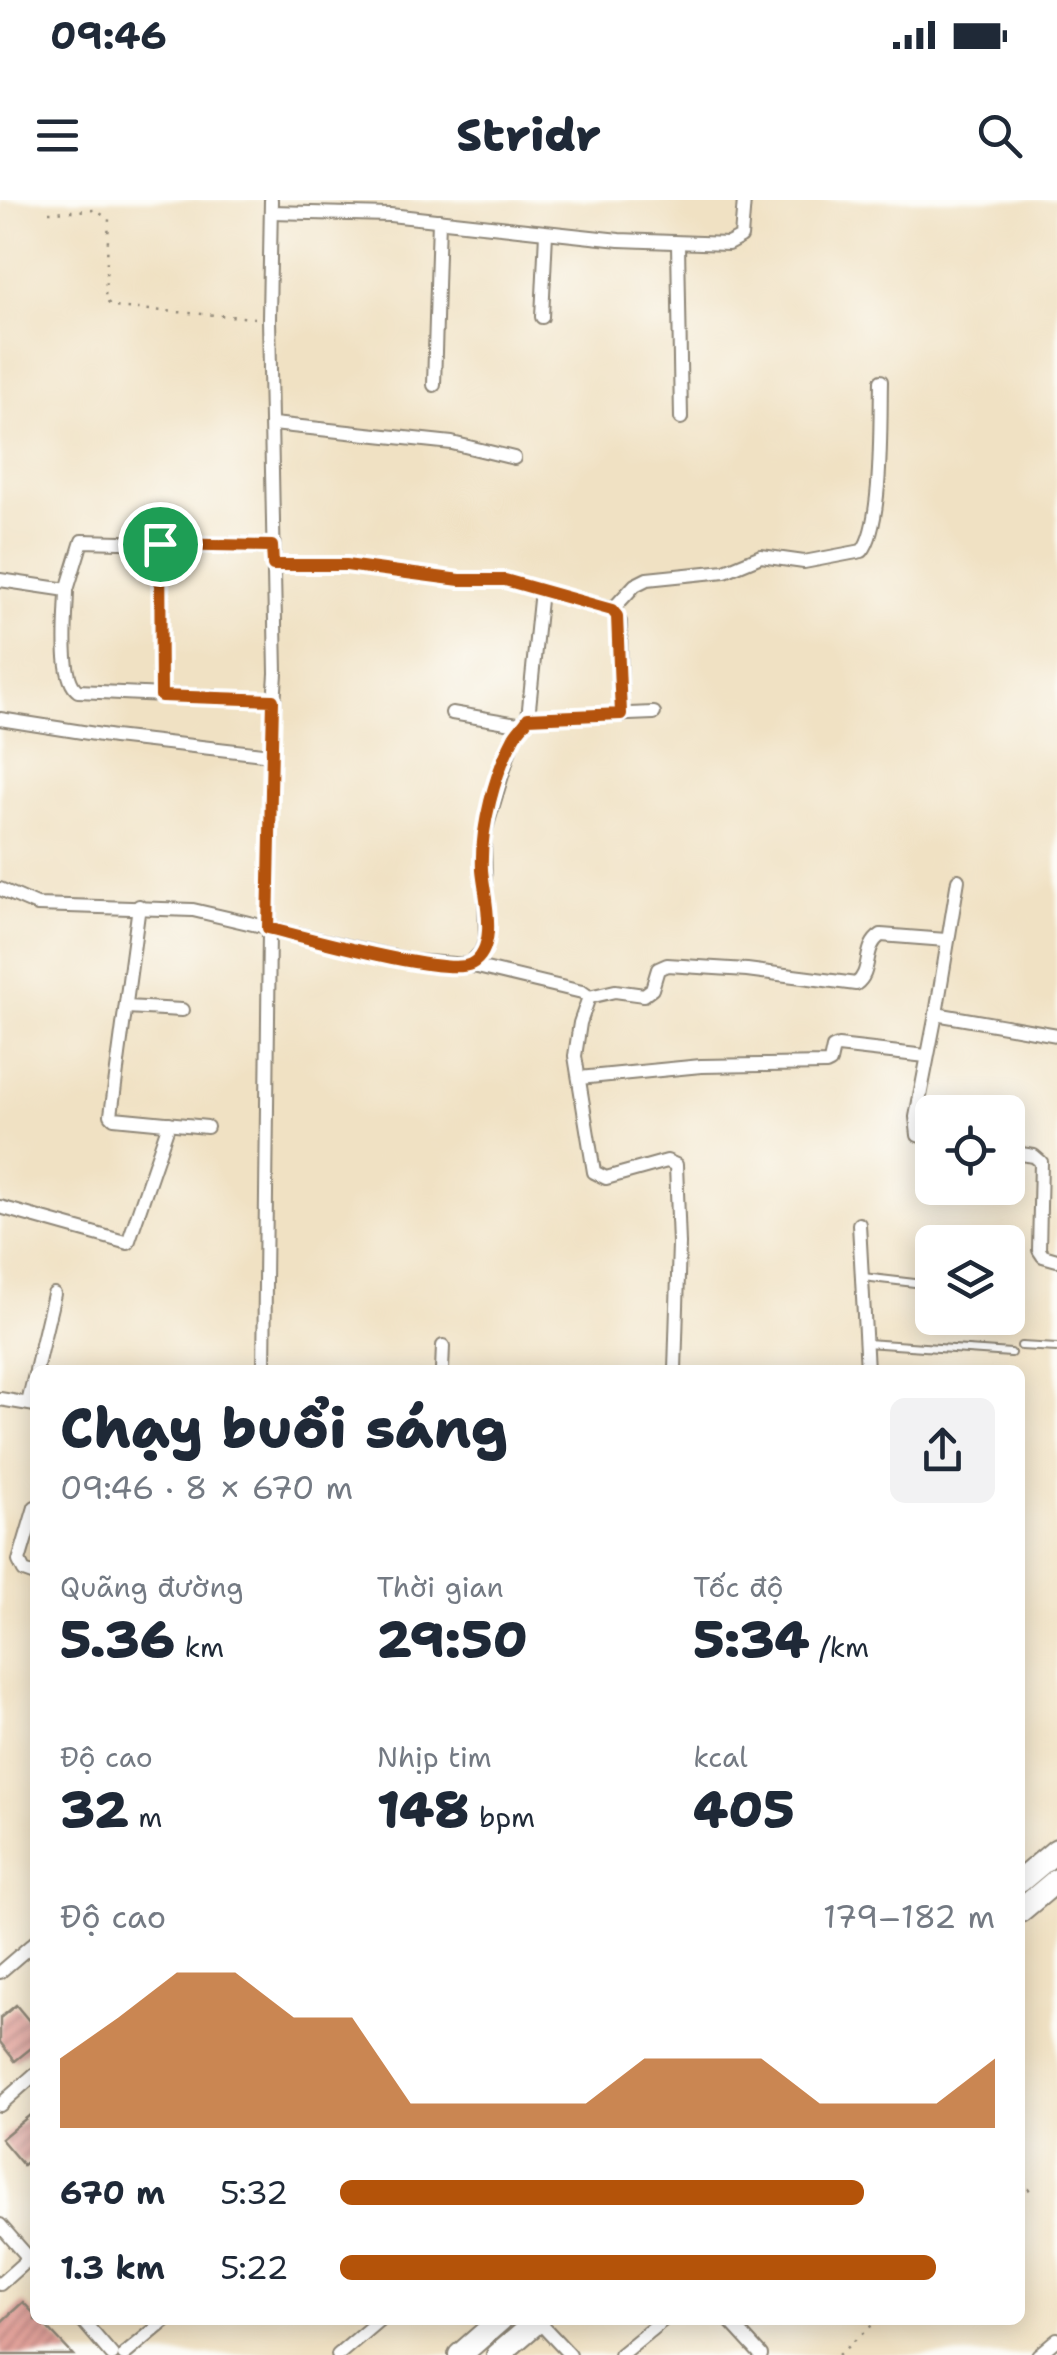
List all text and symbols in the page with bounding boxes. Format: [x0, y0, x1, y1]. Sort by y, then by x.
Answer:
text: 09:46 [50, 10, 167, 61]
text: Stridr [456, 105, 601, 165]
icon: menu [30, 108, 85, 163]
icon: search [972, 108, 1027, 163]
pin [118, 502, 203, 587]
icon: arrive [133, 517, 188, 572]
map controls [915, 1095, 1025, 1335]
button: locate [915, 1095, 1025, 1205]
button: layers [915, 1225, 1025, 1335]
text: Chạy buổi sáng [60, 1391, 507, 1465]
button: share [890, 1398, 995, 1503]
text: 09:46 · 8 × 670 m [60, 1466, 353, 1509]
text: Quãng đường [60, 1568, 244, 1606]
text: Thời gian [377, 1568, 504, 1606]
text: Tốc độ [693, 1568, 784, 1606]
text: 5.36 [60, 1606, 175, 1673]
text: 29:50 [377, 1606, 528, 1673]
text: 5:34 [693, 1606, 810, 1673]
text: km [175, 1628, 224, 1666]
text: /km [810, 1628, 869, 1666]
text: Độ cao [60, 1738, 153, 1776]
text: Nhịp tim [377, 1738, 492, 1776]
text: kcal [693, 1738, 748, 1776]
text: 32 [60, 1776, 129, 1843]
text: 148 [377, 1776, 469, 1843]
text: 405 [693, 1776, 795, 1843]
text: m [129, 1798, 162, 1836]
text: bpm [469, 1798, 535, 1836]
text: Độ cao [60, 1895, 166, 1938]
text: 179–182 m [823, 1895, 995, 1938]
text: 670 m [60, 2171, 165, 2214]
text: 5:32 [220, 2171, 288, 2214]
text: 1.3 km [60, 2246, 165, 2289]
text: 5:22 [220, 2246, 289, 2289]

